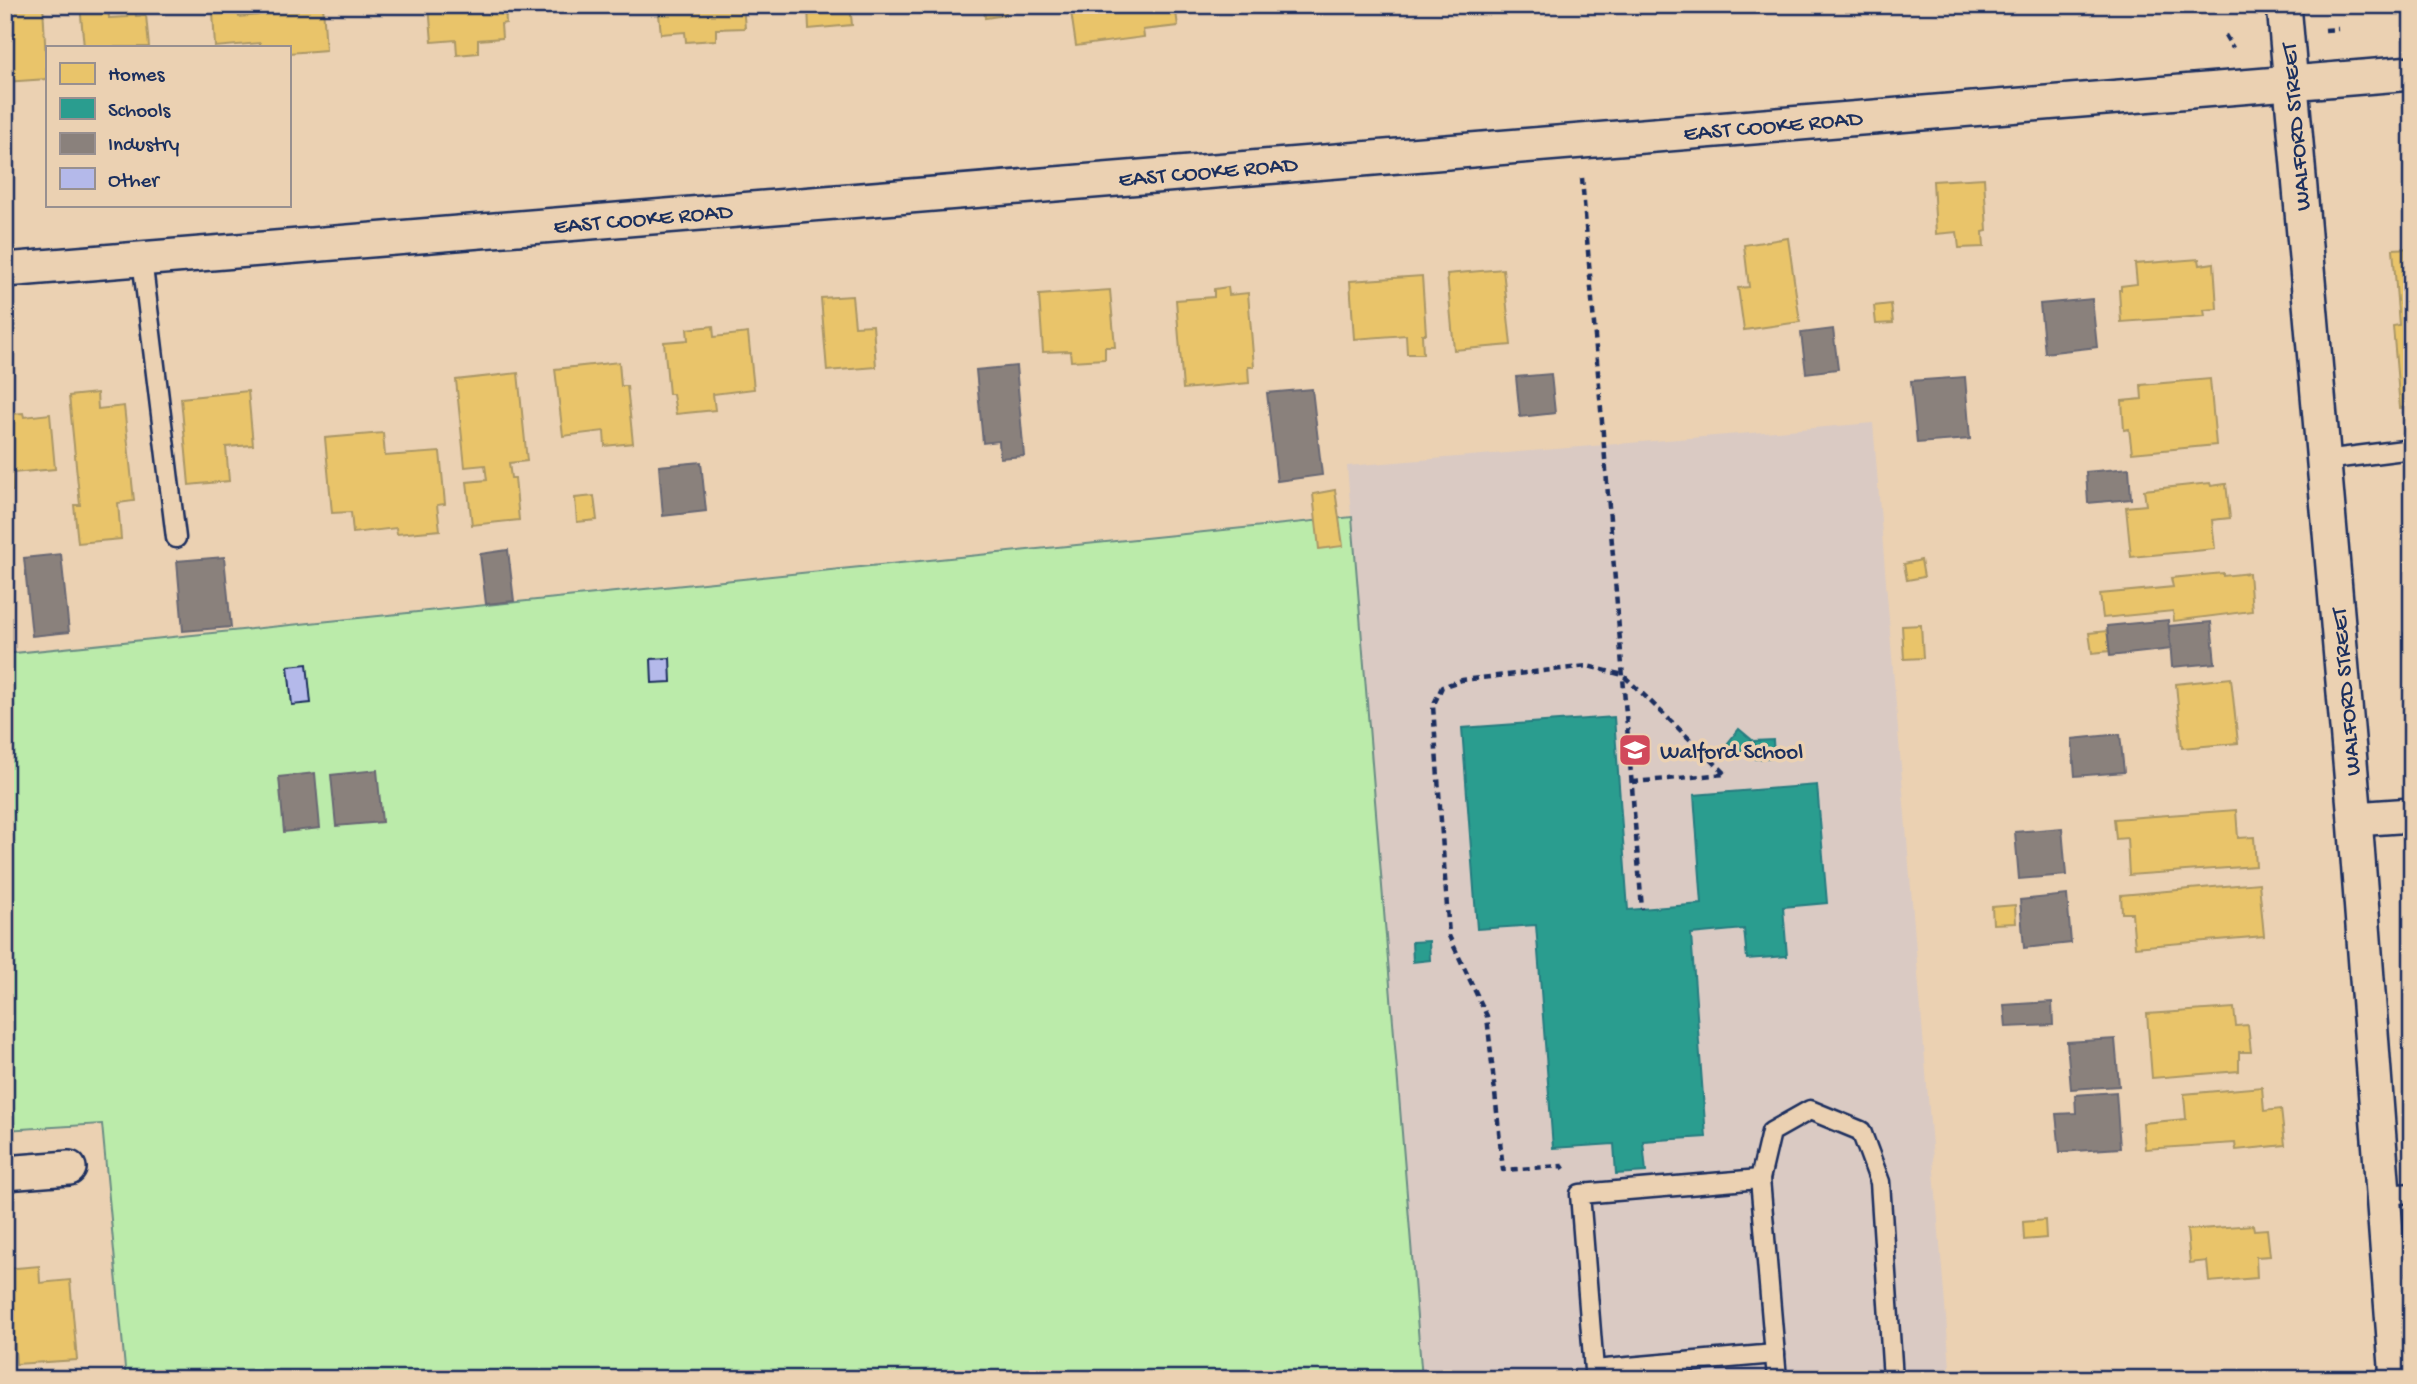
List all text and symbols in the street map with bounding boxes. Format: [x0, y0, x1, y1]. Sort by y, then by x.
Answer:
street label: WALFORD STREET [2277, 40, 2318, 212]
legend [46, 46, 290, 206]
text: Homes [108, 64, 166, 89]
text: Schools [108, 100, 172, 125]
street label: EAST COOKE ROAD [1683, 106, 1865, 149]
text: Industry [108, 134, 179, 159]
street label: EAST COOKE ROAD [1118, 152, 1300, 195]
text: Other [108, 170, 160, 195]
street label: EAST COOKE ROAD [553, 199, 735, 242]
street label: WALFORD STREET [2327, 605, 2368, 777]
school or university icon: Walford School [1616, 731, 1654, 769]
place label: Walford School [1660, 740, 1803, 767]

